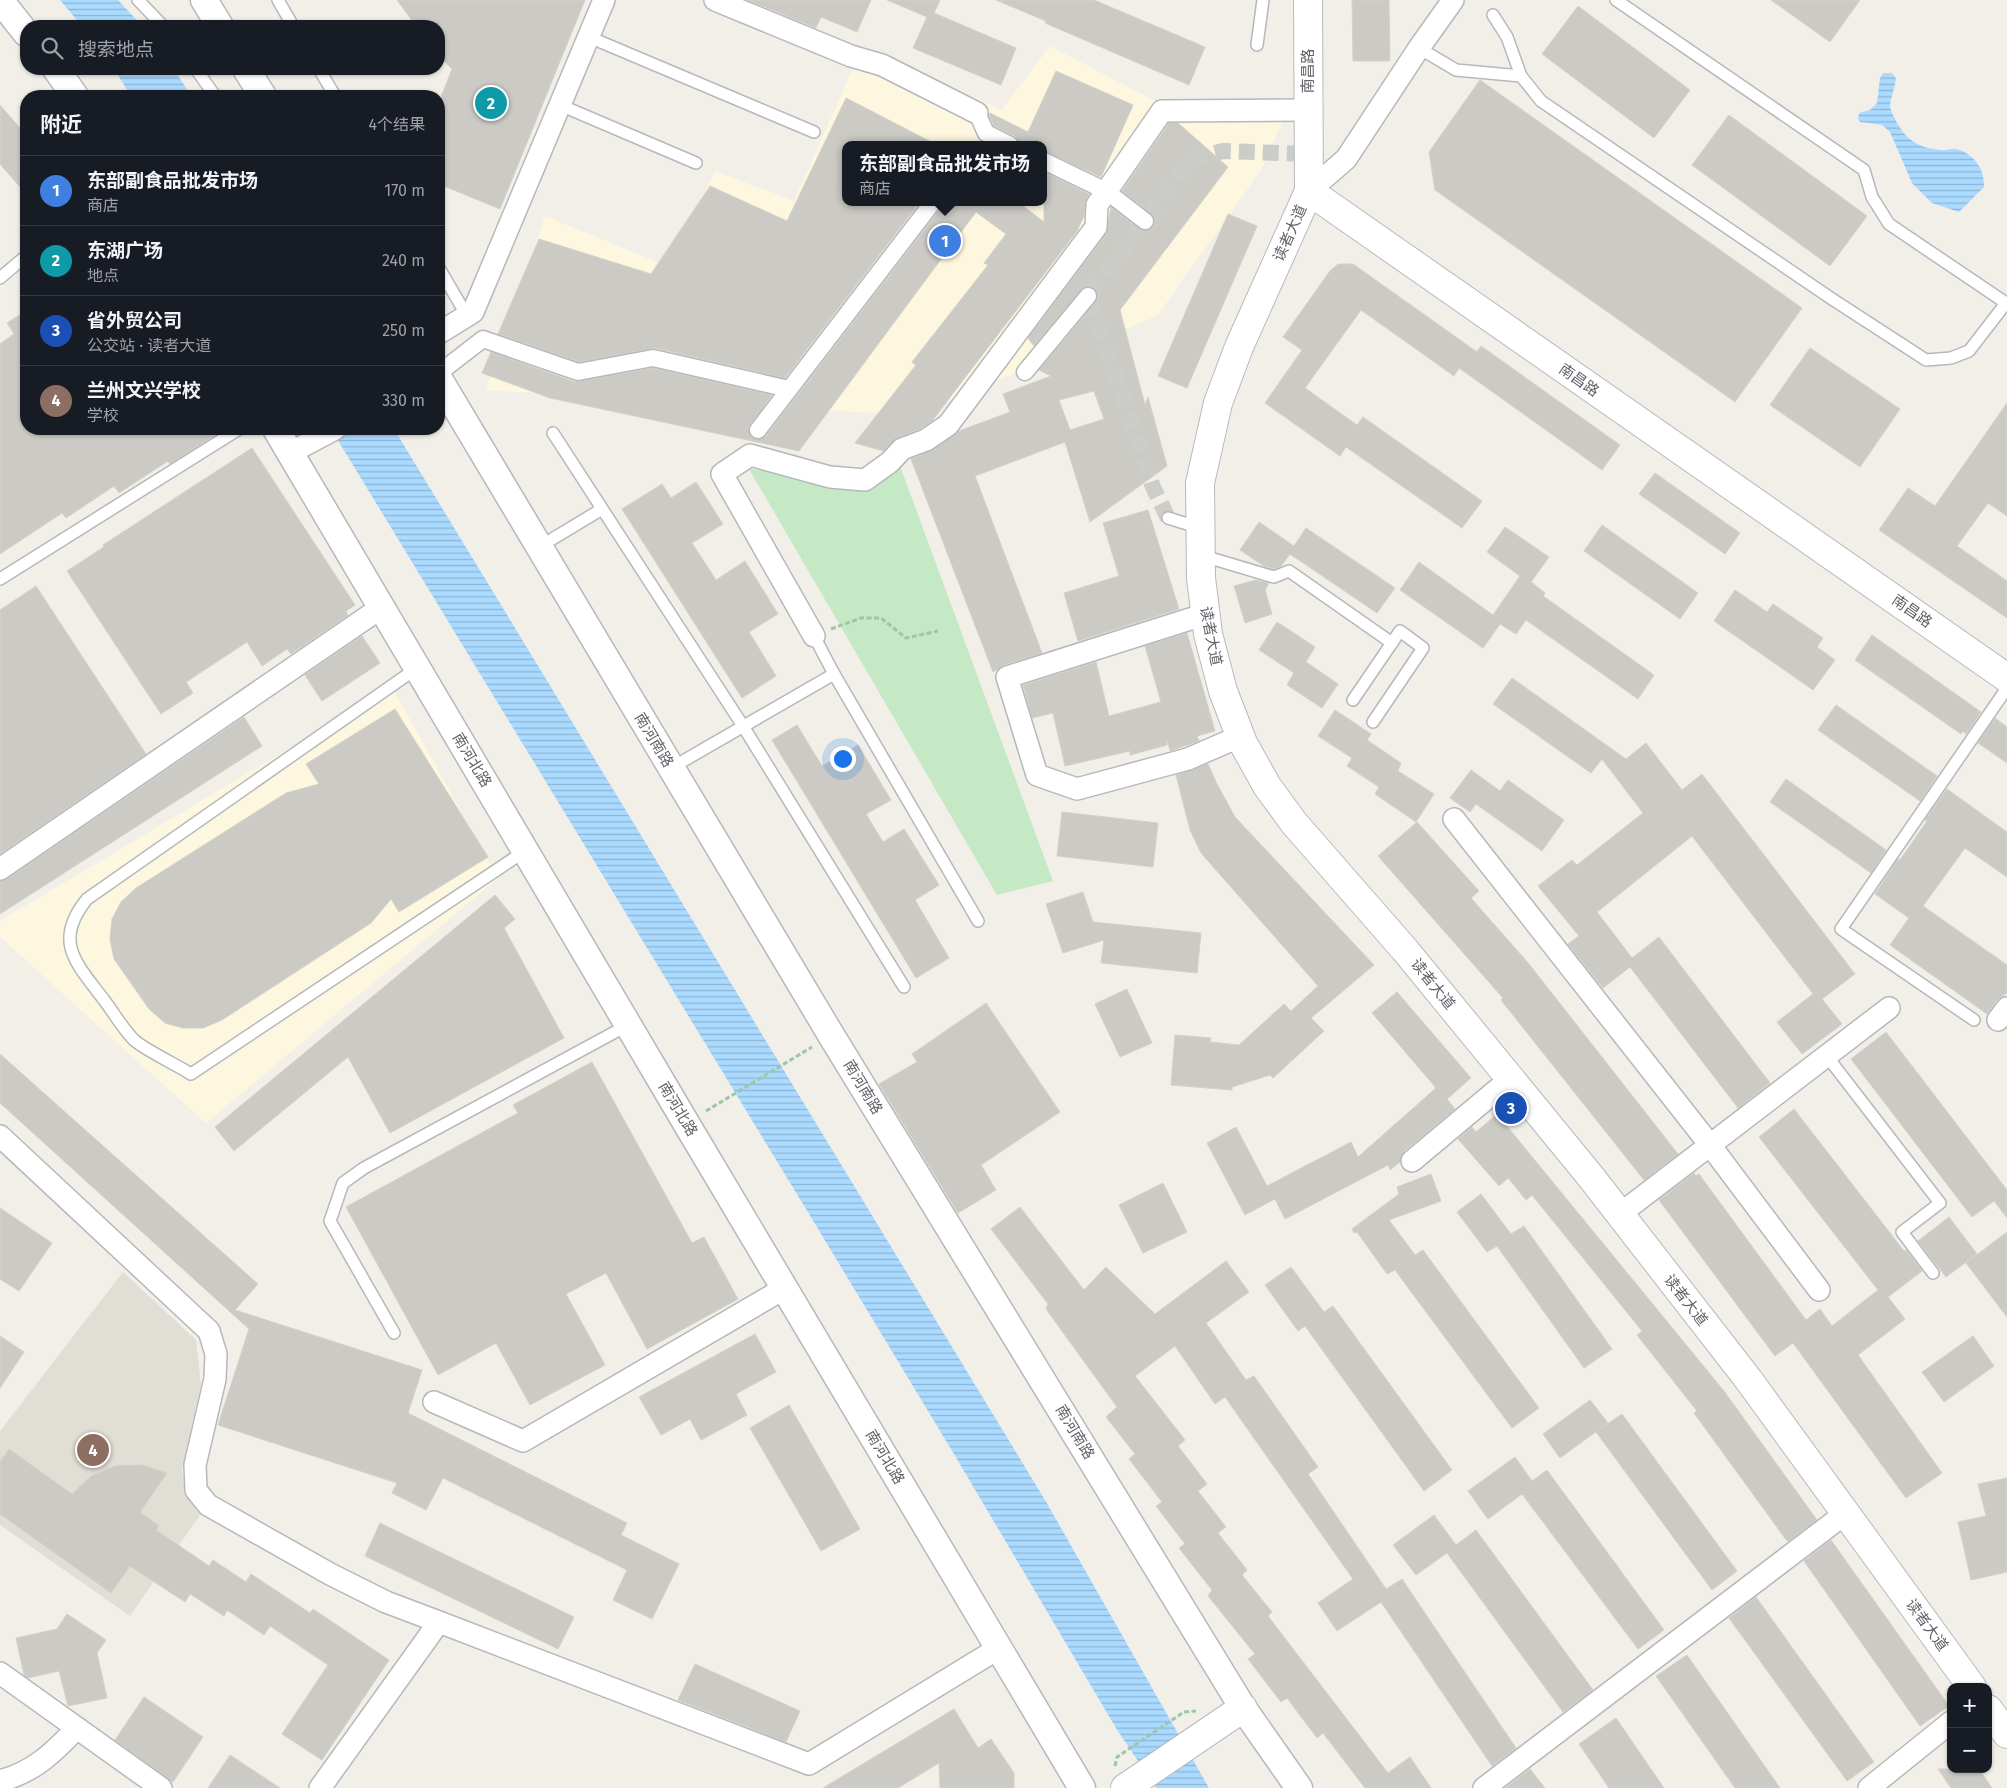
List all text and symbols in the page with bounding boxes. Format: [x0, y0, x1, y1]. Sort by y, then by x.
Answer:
search box [20, 20, 445, 75]
icon: search [38, 34, 66, 62]
text: 搜索地点 [78, 38, 154, 61]
street label: 南昌路 [1299, 48, 1317, 94]
pin: 2 [475, 84, 507, 122]
text: 附近 [40, 112, 82, 138]
text: 4个结果 [368, 115, 425, 134]
popup [842, 141, 1047, 206]
text: 东部副食品批发市场 [859, 152, 1030, 175]
text: 东部副食品批发市场 [87, 169, 258, 192]
text: 商店 [859, 179, 891, 198]
text: 1 [52, 181, 60, 200]
text: 170 m [384, 181, 425, 200]
text: 商店 [87, 196, 119, 215]
street label: 读者大道 [1270, 202, 1310, 264]
pin: 1 [929, 222, 961, 260]
text: 东湖广场 [87, 239, 163, 262]
text: 2 [52, 251, 60, 270]
text: 240 m [382, 251, 425, 270]
text: 地点 [87, 266, 119, 285]
text: 省外贸公司 [87, 309, 182, 332]
text: 3 [52, 321, 60, 340]
text: 250 m [382, 321, 425, 340]
text: 公交站 · 读者大道 [87, 336, 211, 355]
street label: 南昌路 [1555, 360, 1603, 400]
text: 兰州文兴学校 [87, 379, 201, 402]
text: 4 [51, 391, 61, 410]
text: 330 m [382, 391, 425, 410]
text: 学校 [87, 406, 119, 425]
street label: 南昌路 [1888, 591, 1936, 631]
street label: 读者大道 [1196, 605, 1226, 667]
street label: 南河南路 [631, 710, 677, 770]
street label: 南河北路 [449, 730, 495, 790]
your location [830, 746, 856, 772]
street label: 读者大道 [1407, 955, 1459, 1013]
street label: 南河南路 [840, 1057, 886, 1117]
street label: 南河北路 [655, 1079, 701, 1139]
pin: 3 [1495, 1089, 1527, 1127]
street label: 读者大道 [1660, 1271, 1712, 1329]
street label: 南河南路 [1052, 1402, 1098, 1462]
street label: 南河北路 [862, 1427, 908, 1487]
pin: 4 [77, 1431, 109, 1469]
street label: 读者大道 [1902, 1595, 1952, 1655]
map controls [1947, 1683, 1992, 1773]
button: + [1947, 1683, 1992, 1728]
button: − [1947, 1728, 1992, 1773]

